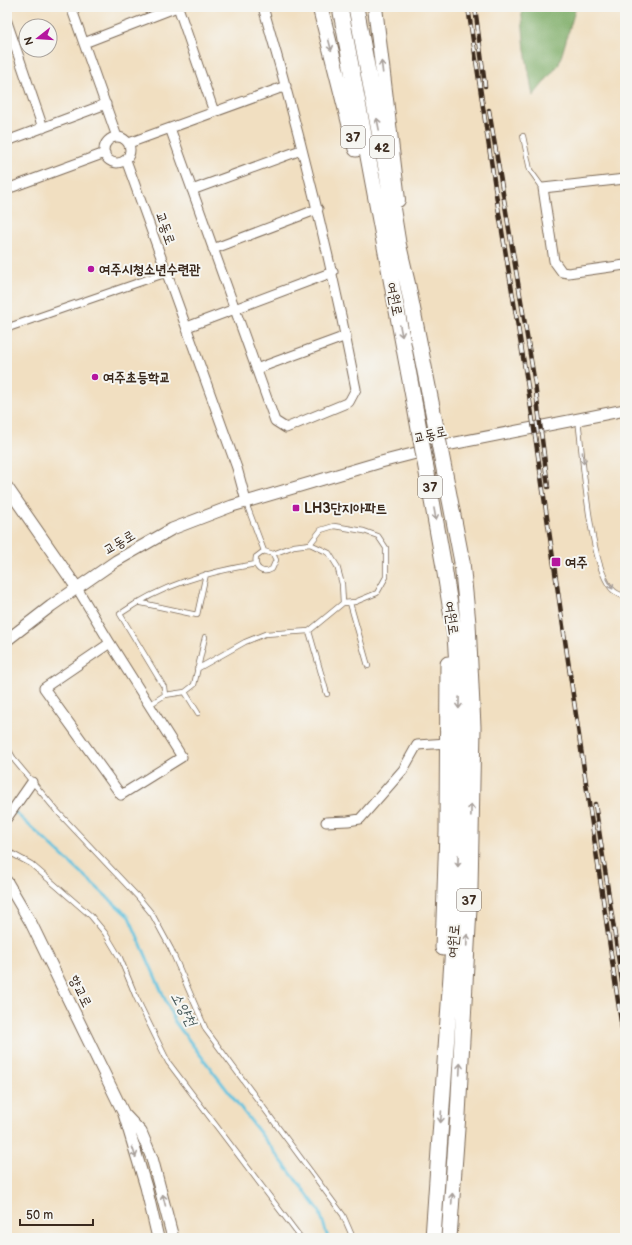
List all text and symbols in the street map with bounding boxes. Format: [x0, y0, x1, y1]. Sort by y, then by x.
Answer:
north arrow [18, 18, 58, 58]
text: N [21, 35, 36, 47]
one-way arrow [327, 38, 334, 51]
one-way arrow [378, 61, 386, 74]
one-way arrow [374, 118, 382, 131]
road number: 37 [341, 126, 365, 148]
road number: 42 [370, 136, 394, 158]
street label: 교동로 [152, 209, 179, 247]
place label: 여주시청소년수련관 [99, 261, 201, 278]
marker: 여주시청소년수련관 [86, 264, 96, 274]
street label: 여원로 [383, 281, 406, 317]
one-way arrow [397, 324, 405, 337]
place label: 여주초등학교 [103, 369, 171, 386]
marker: 여주초등학교 [90, 372, 100, 382]
street label: 교동로 [412, 422, 448, 447]
one-way arrow [579, 451, 587, 464]
road number: 37 [418, 476, 442, 498]
place label: LH3단지아파트 [304, 500, 387, 517]
marker: LH3단지아파트 [291, 503, 301, 513]
one-way arrow [431, 508, 439, 521]
street label: 교동로 [100, 526, 138, 558]
place label: 여주 [565, 554, 588, 571]
marker: 여주 [550, 556, 562, 568]
one-way arrow [606, 578, 614, 590]
street label: 여원로 [441, 600, 462, 636]
one-way arrow [455, 696, 463, 709]
one-way arrow [468, 804, 475, 817]
one-way arrow [454, 854, 462, 867]
road number: 37 [457, 889, 481, 911]
street label: 여원로 [444, 924, 463, 958]
one-way arrow [463, 934, 470, 947]
street label: 향교로 [66, 972, 96, 1010]
water label: 소양천 [166, 989, 202, 1031]
one-way arrow [456, 1063, 464, 1076]
one-way arrow [438, 1110, 445, 1123]
one-way arrow [131, 1146, 139, 1158]
one-way arrow [448, 1193, 455, 1206]
one-way arrow [160, 1194, 167, 1207]
scale bar [20, 1201, 93, 1227]
text: 50 m [26, 1208, 53, 1223]

